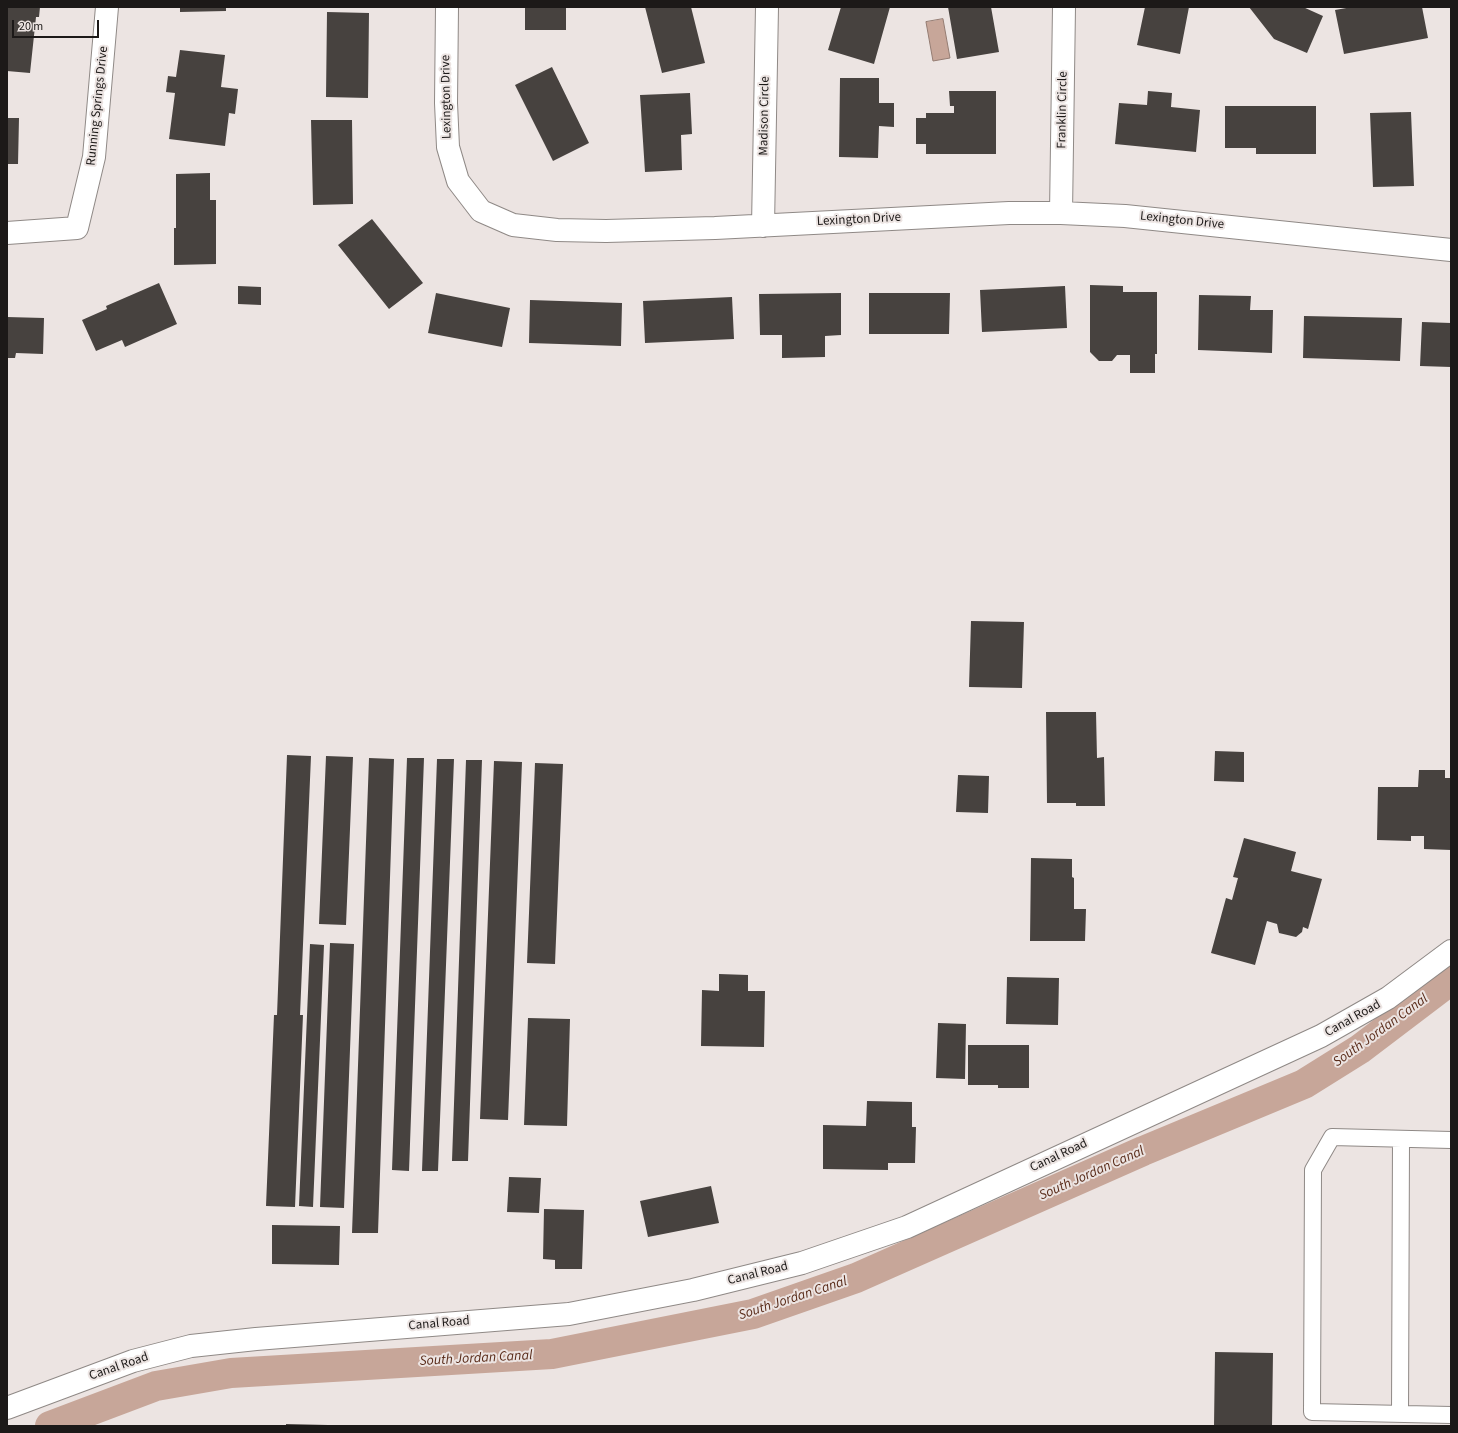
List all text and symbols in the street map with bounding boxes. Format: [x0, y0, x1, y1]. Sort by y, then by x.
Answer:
scale bar [14, 12, 101, 38]
text: 20 m [19, 18, 43, 35]
street label: Running Springs Drive [84, 46, 112, 166]
street label: Lexington Drive [438, 55, 456, 139]
street label: Franklin Circle [1055, 71, 1071, 149]
street label: Madison Circle [757, 76, 773, 156]
street label: Lexington Drive [1139, 209, 1225, 233]
street label: Lexington Drive [816, 210, 902, 230]
water label: South Jordan Canal [1330, 991, 1432, 1071]
street label: Canal Road [1322, 997, 1384, 1041]
street label: Canal Road [1028, 1136, 1090, 1176]
water label: South Jordan Canal [1037, 1143, 1147, 1205]
street label: Canal Road [726, 1259, 790, 1289]
water label: South Jordan Canal [737, 1274, 849, 1324]
street label: Canal Road [408, 1314, 470, 1334]
water label: South Jordan Canal [419, 1348, 533, 1370]
street label: Canal Road [87, 1350, 151, 1384]

